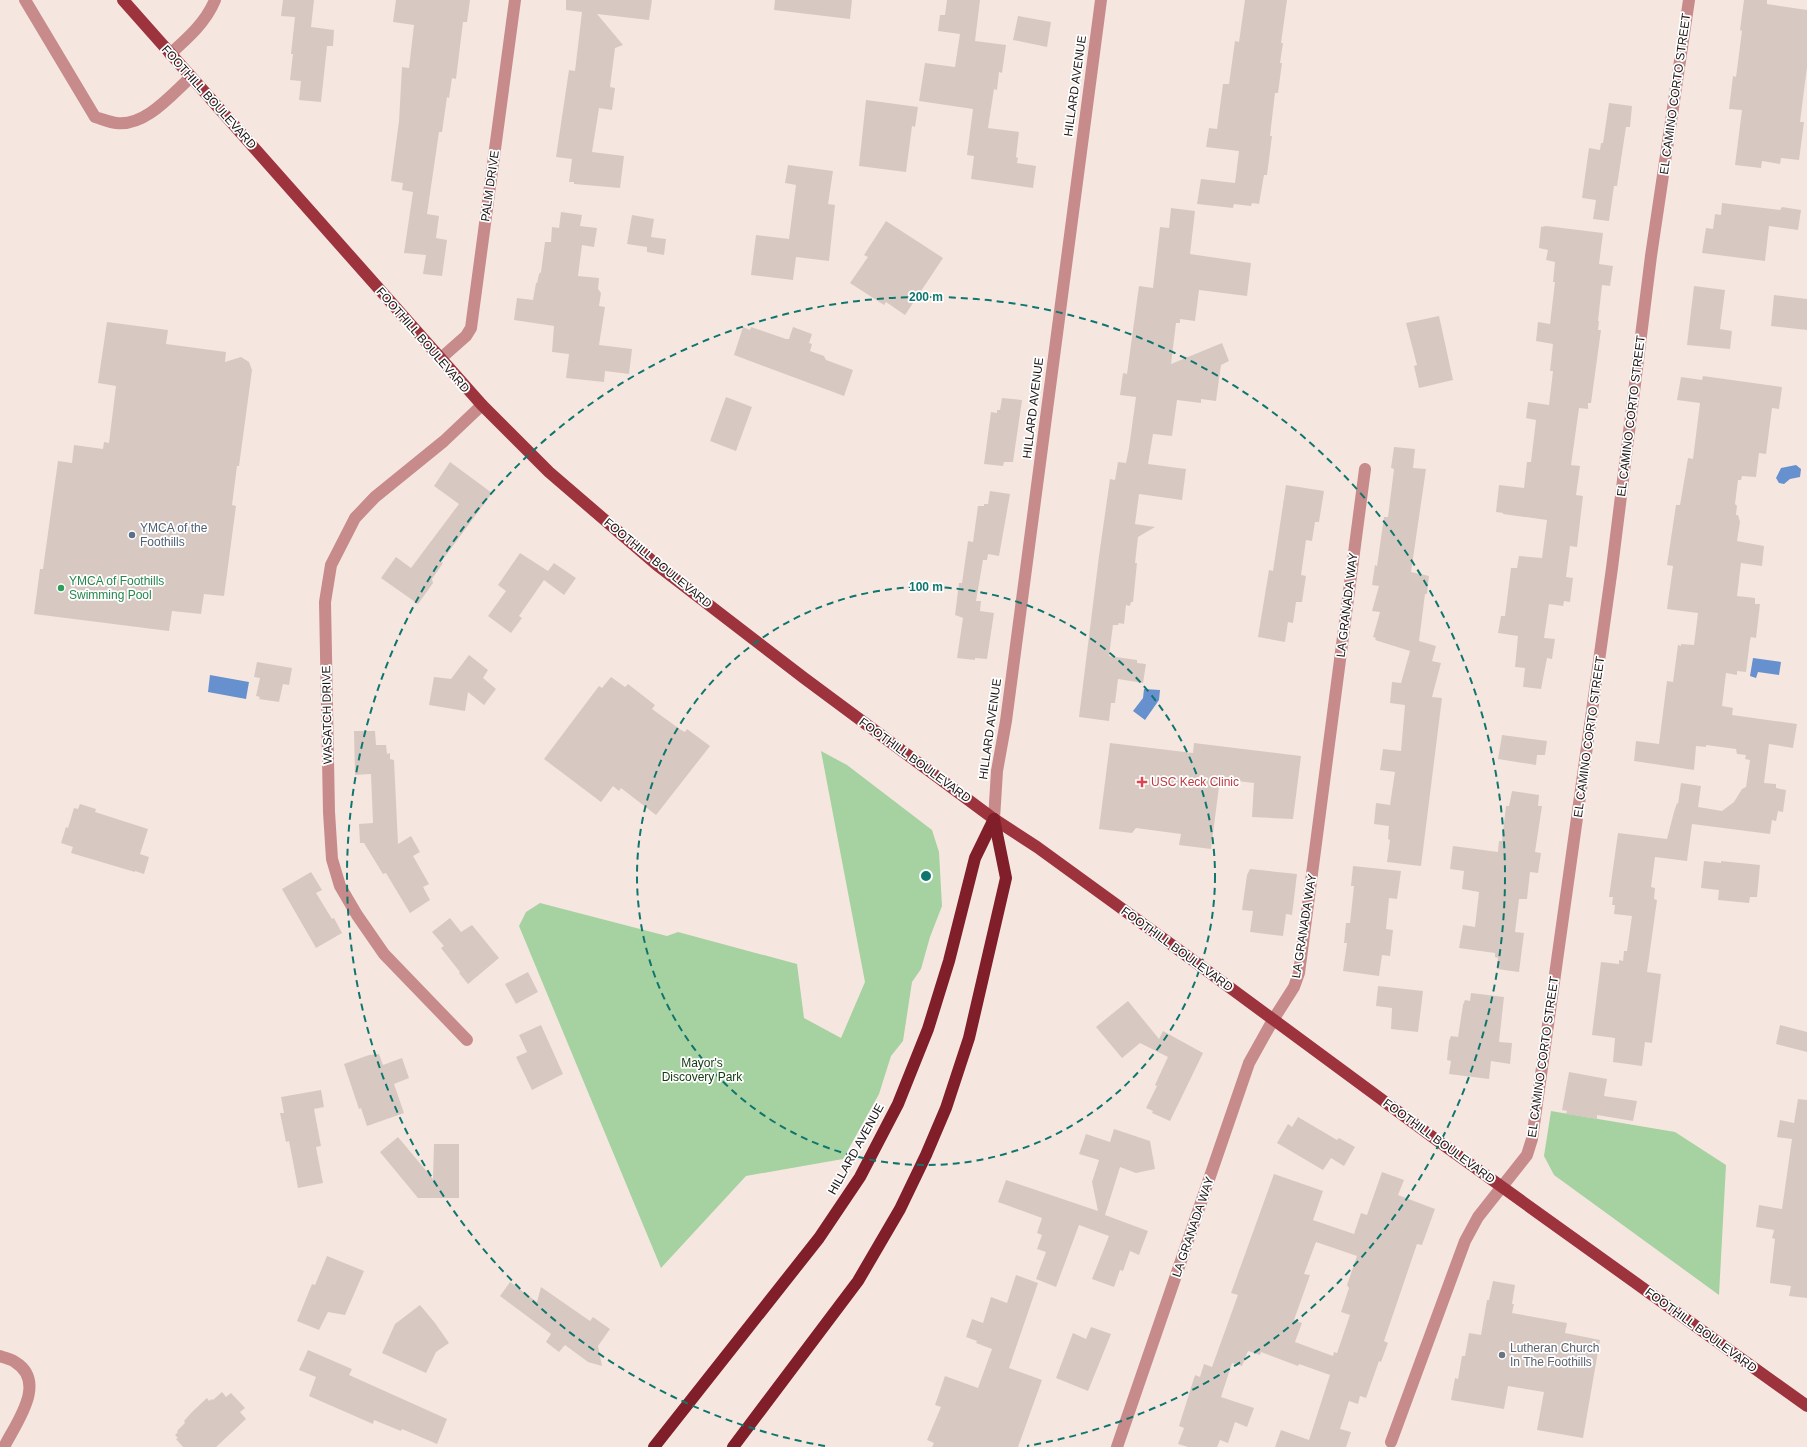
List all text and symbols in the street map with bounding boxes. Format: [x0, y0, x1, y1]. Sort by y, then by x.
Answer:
street label: EL CAMINO CORTO STREET [1657, 12, 1693, 175]
street label: HILLARD AVENUE [1061, 35, 1089, 137]
street label: FOOTHILL BOULEVARD [159, 42, 259, 152]
street label: PALM DRIVE [478, 149, 502, 223]
street label: FOOTHILL BOULEVARD [374, 285, 473, 396]
text: 200 m [909, 290, 943, 304]
street label: EL CAMINO CORTO STREET [1614, 334, 1648, 497]
street label: HILLARD AVENUE [1020, 357, 1046, 459]
street label: FOOTHILL BOULEVARD [601, 515, 715, 611]
place label: YMCA of the Foothills [140, 521, 208, 549]
marker: YMCA of the Foothills [127, 530, 137, 540]
street label: LA GRANADA WAY [1334, 552, 1360, 658]
place label: YMCA of Foothills Swimming Pool [69, 574, 164, 602]
text: 100 m [909, 580, 943, 594]
marker: YMCA of Foothills Swimming Pool [56, 583, 66, 593]
street label: EL CAMINO CORTO STREET [1571, 655, 1607, 818]
street label: WASATCH DRIVE [319, 666, 335, 764]
street label: HILLARD AVENUE [976, 678, 1004, 780]
street label: FOOTHILL BOULEVARD [856, 715, 974, 805]
place label: USC Keck Clinic [1151, 775, 1239, 789]
marker: USC Keck Clinic [1136, 776, 1148, 788]
centre of rings [919, 869, 933, 883]
street label: LA GRANADA WAY [1289, 873, 1319, 979]
street label: FOOTHILL BOULEVARD [1118, 904, 1236, 994]
street label: EL CAMINO CORTO STREET [1525, 975, 1561, 1138]
park label: Mayor's Discovery Park [662, 1056, 743, 1084]
street label: FOOTHILL BOULEVARD [1380, 1096, 1498, 1186]
street label: HILLARD AVENUE [825, 1101, 887, 1197]
street label: LA GRANADA WAY [1169, 1175, 1217, 1279]
street label: FOOTHILL BOULEVARD [1642, 1285, 1760, 1375]
place label: Lutheran Church In The Foothills [1510, 1341, 1599, 1369]
marker: Lutheran Church In The Foothills [1497, 1350, 1507, 1360]

